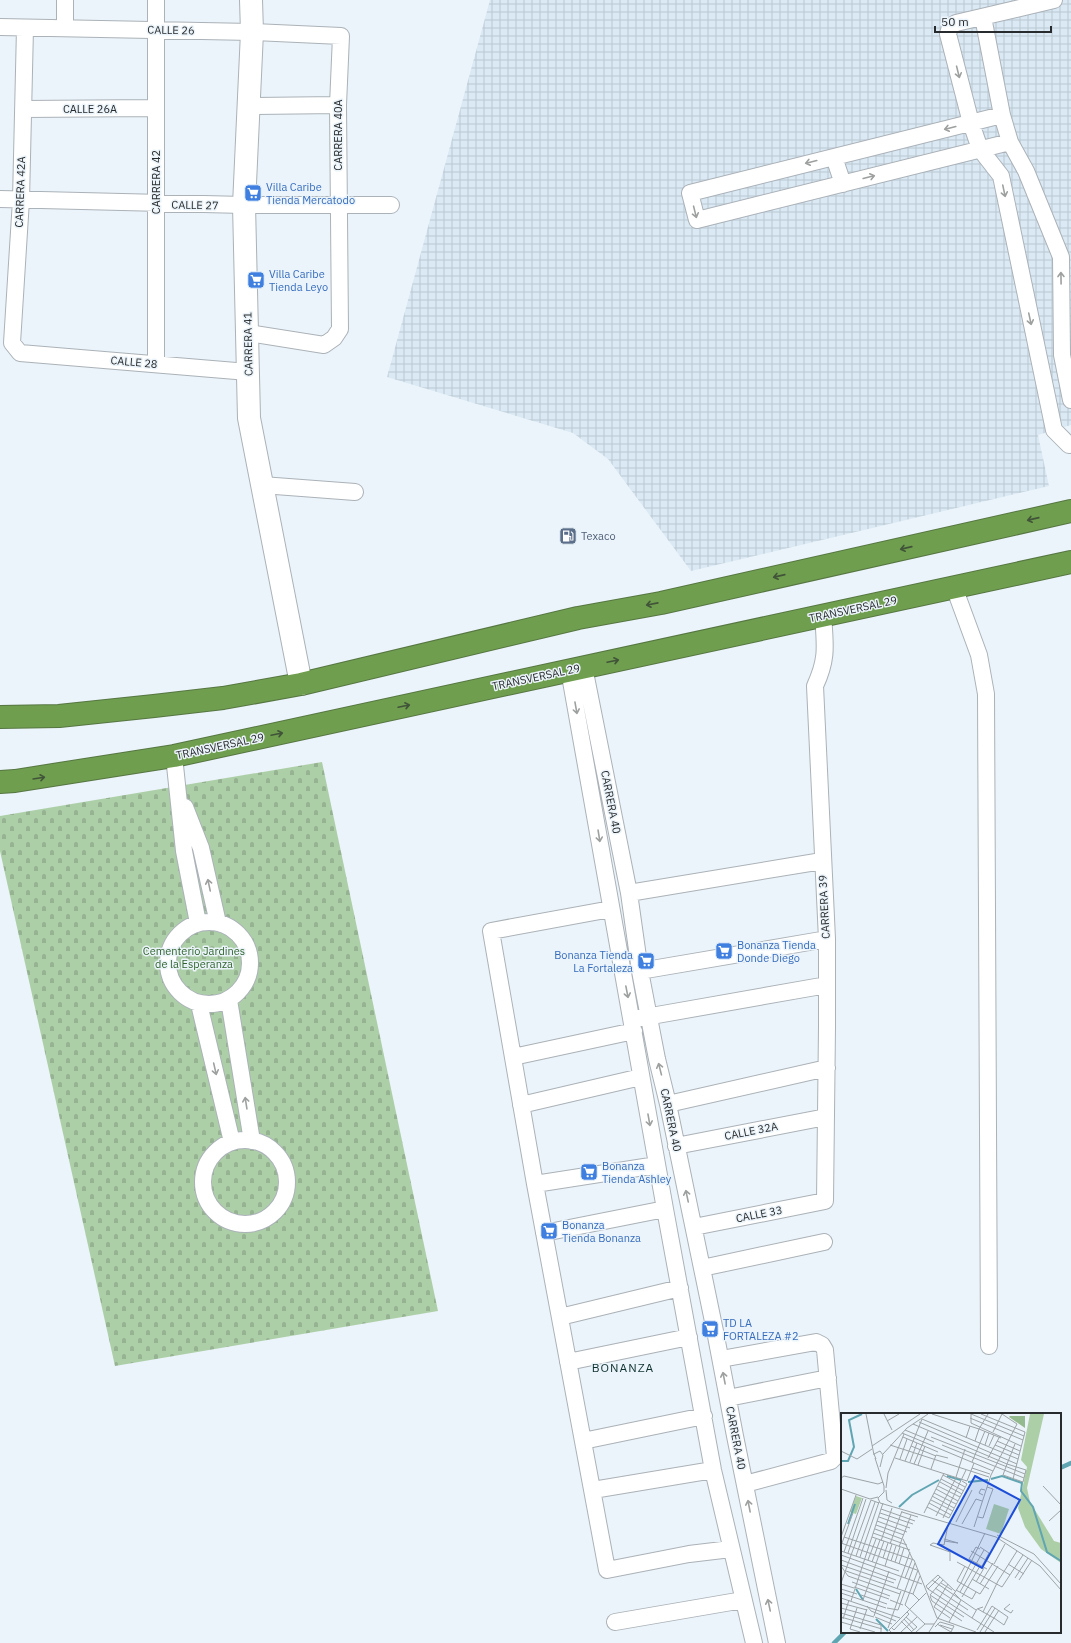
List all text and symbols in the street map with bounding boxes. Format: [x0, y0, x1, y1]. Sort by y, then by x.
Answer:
scale bar [935, 8, 1051, 34]
text: 50 m [941, 14, 969, 29]
street label: CALLE 26 [147, 23, 195, 37]
one-way arrow [955, 65, 962, 78]
street label: CARRERA 40A [331, 99, 345, 171]
street label: CALLE 26A [63, 102, 117, 116]
one-way arrow [944, 124, 957, 132]
street label: CARRERA 42 [149, 150, 163, 214]
street label: CARRERA 42A [12, 156, 28, 228]
one-way arrow [804, 159, 817, 167]
one-way arrow [863, 173, 876, 180]
place label: Villa Caribe Tienda Mercatodo [266, 180, 355, 207]
supermarket icon: Villa Caribe Tienda Mercatodo [243, 183, 263, 203]
one-way arrow [1000, 184, 1008, 197]
street label: CALLE 27 [171, 198, 219, 212]
one-way arrow [692, 205, 699, 218]
place label: Villa Caribe Tienda Leyo [269, 267, 328, 294]
supermarket icon: Villa Caribe Tienda Leyo [246, 270, 266, 290]
one-way arrow [1057, 272, 1065, 285]
street label: CARRERA 41 [240, 311, 256, 376]
one-way arrow [1026, 312, 1034, 325]
street label: CALLE 28 [110, 353, 158, 371]
one-way arrow [1027, 516, 1040, 524]
fuel station icon: Texaco [558, 526, 578, 546]
place label: Texaco [581, 529, 616, 543]
one-way arrow [900, 544, 913, 552]
one-way arrow [773, 573, 786, 581]
street label: TRANSVERSAL 29 [808, 593, 898, 625]
one-way arrow [646, 600, 659, 608]
one-way arrow [606, 656, 619, 664]
street label: TRANSVERSAL 29 [491, 661, 581, 693]
one-way arrow [397, 701, 410, 709]
one-way arrow [573, 701, 581, 714]
one-way arrow [270, 729, 283, 737]
street label: TRANSVERSAL 29 [175, 730, 265, 762]
street label: CARRERA 40 [598, 769, 624, 835]
one-way arrow [32, 774, 45, 782]
one-way arrow [596, 829, 604, 842]
street label: CARRERA 39 [815, 875, 833, 939]
one-way arrow [205, 878, 213, 891]
place label: Bonanza Tienda Donde Diego [737, 938, 816, 965]
supermarket icon: Bonanza Tienda Donde Diego [714, 941, 734, 961]
park label: Cementerio Jardines de la Esperanza [143, 944, 245, 971]
place label: Bonanza Tienda La Fortaleza [554, 948, 633, 975]
supermarket icon: Bonanza Tienda La Fortaleza [636, 951, 656, 971]
one-way arrow [623, 985, 631, 998]
one-way arrow [211, 1062, 219, 1075]
one-way arrow [655, 1063, 663, 1076]
street label: CARRERA 40 [657, 1087, 685, 1153]
one-way arrow [242, 1097, 250, 1110]
one-way arrow [645, 1113, 653, 1126]
street label: CALLE 32A [723, 1119, 779, 1143]
place label: Bonanza Tienda Ashley [602, 1159, 672, 1186]
supermarket icon: Bonanza Tienda Ashley [579, 1162, 599, 1182]
one-way arrow [682, 1190, 690, 1203]
street label: CALLE 33 [735, 1203, 783, 1225]
place label: Bonanza Tienda Bonanza [562, 1218, 641, 1245]
supermarket icon: Bonanza Tienda Bonanza [539, 1221, 559, 1241]
place label: TD LA FORTALEZA #2 [723, 1316, 799, 1343]
supermarket icon: TD LA FORTALEZA #2 [700, 1319, 720, 1339]
district label: BONANZA [592, 1360, 654, 1375]
one-way arrow [720, 1372, 728, 1385]
street label: CARRERA 40 [723, 1405, 749, 1471]
inset map [841, 1413, 1061, 1633]
one-way arrow [745, 1500, 753, 1513]
one-way arrow [765, 1599, 773, 1612]

